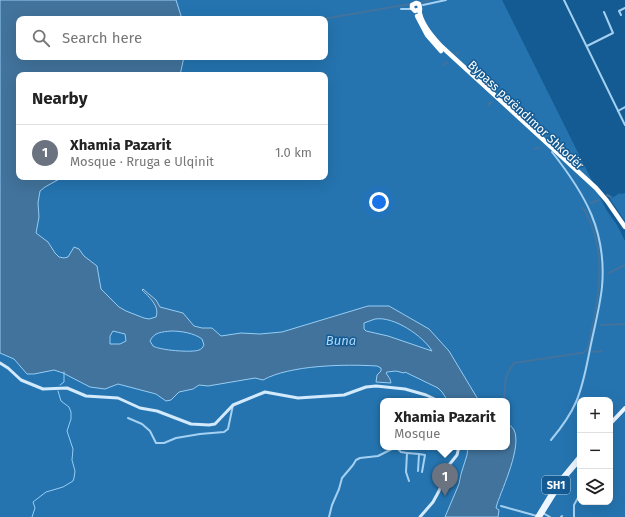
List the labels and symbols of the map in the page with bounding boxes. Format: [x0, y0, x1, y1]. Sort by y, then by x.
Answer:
street label: Bypass perëndimor Shkodër [465, 58, 587, 173]
your location [369, 192, 389, 212]
water label: Buna [326, 333, 356, 348]
pin: 1 [432, 463, 458, 496]
road number: SH1 [542, 476, 570, 494]

